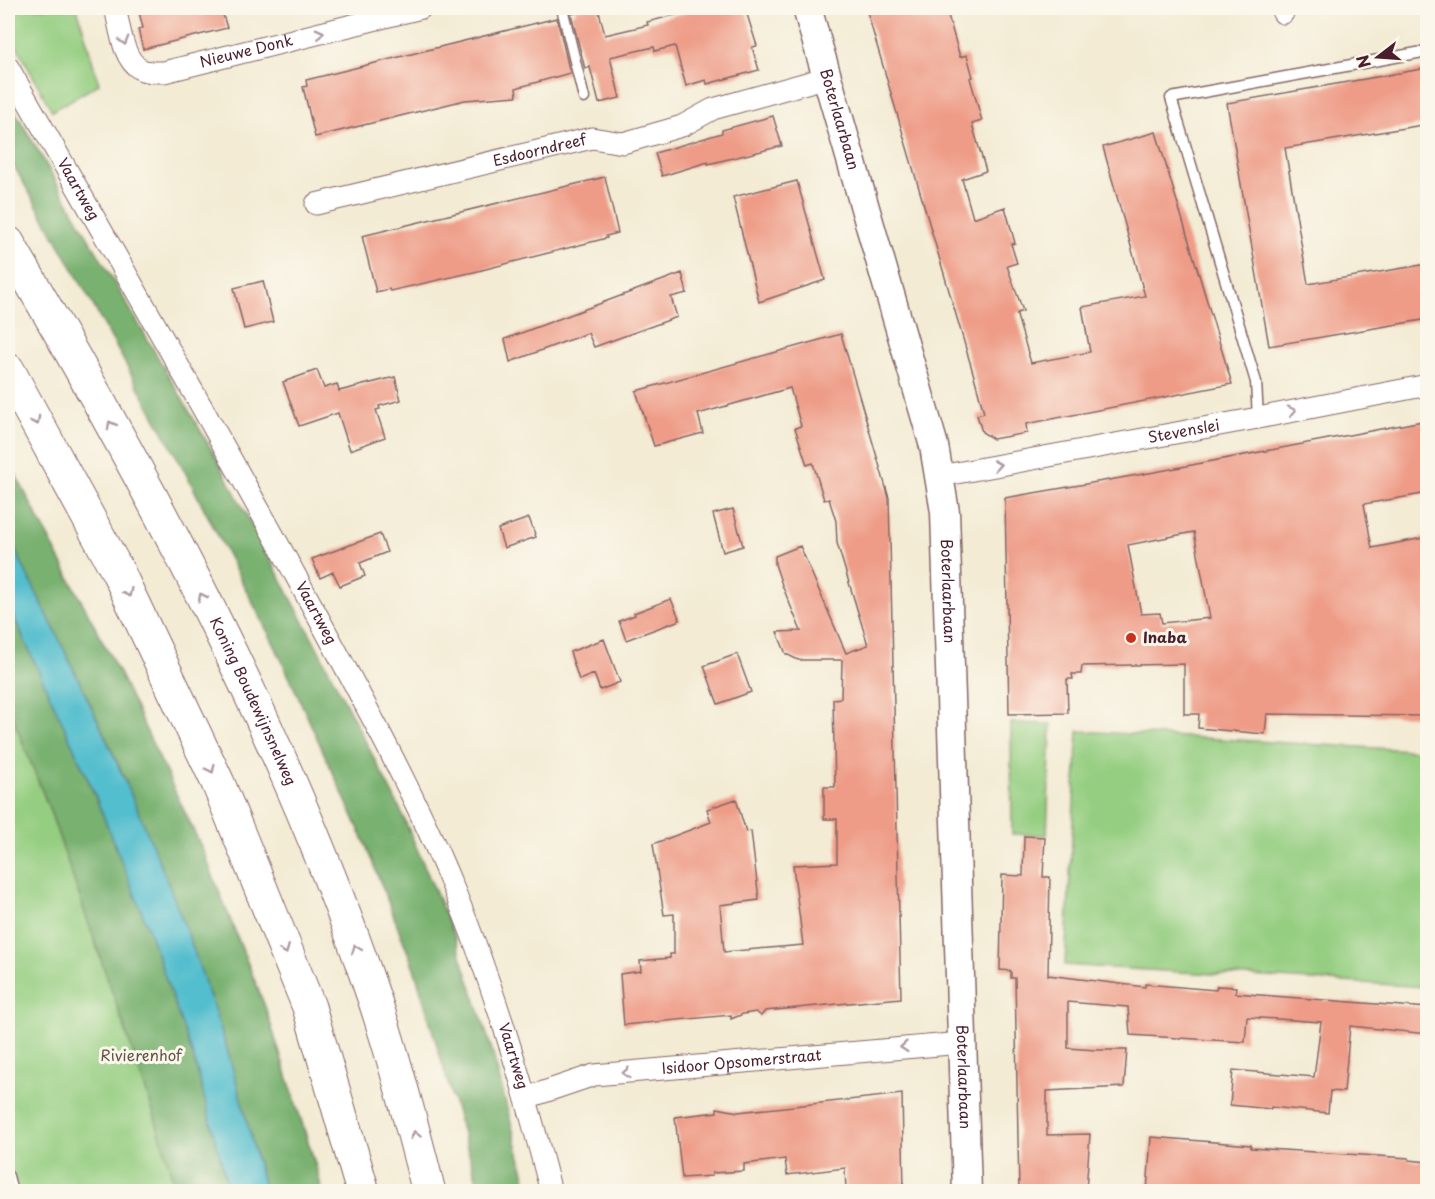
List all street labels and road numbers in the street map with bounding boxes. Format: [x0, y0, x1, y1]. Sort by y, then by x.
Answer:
street label: Nieuwe Donk [197, 27, 295, 73]
street label: Boterlaarbaan [815, 66, 866, 172]
street label: Esdoorndreef [490, 127, 589, 171]
street label: Vaartweg [52, 153, 106, 224]
street label: Stevenslei [1146, 412, 1221, 448]
street label: Boterlaarbaan [936, 538, 962, 644]
street label: Vaartweg [291, 577, 344, 648]
street label: Koning Boudewijnsnelweg [205, 613, 303, 789]
street label: Vaartweg [493, 1019, 536, 1092]
street label: Boterlaarbaan [952, 1024, 978, 1129]
street label: Isidoor Opsomerstraat [661, 1042, 822, 1079]

